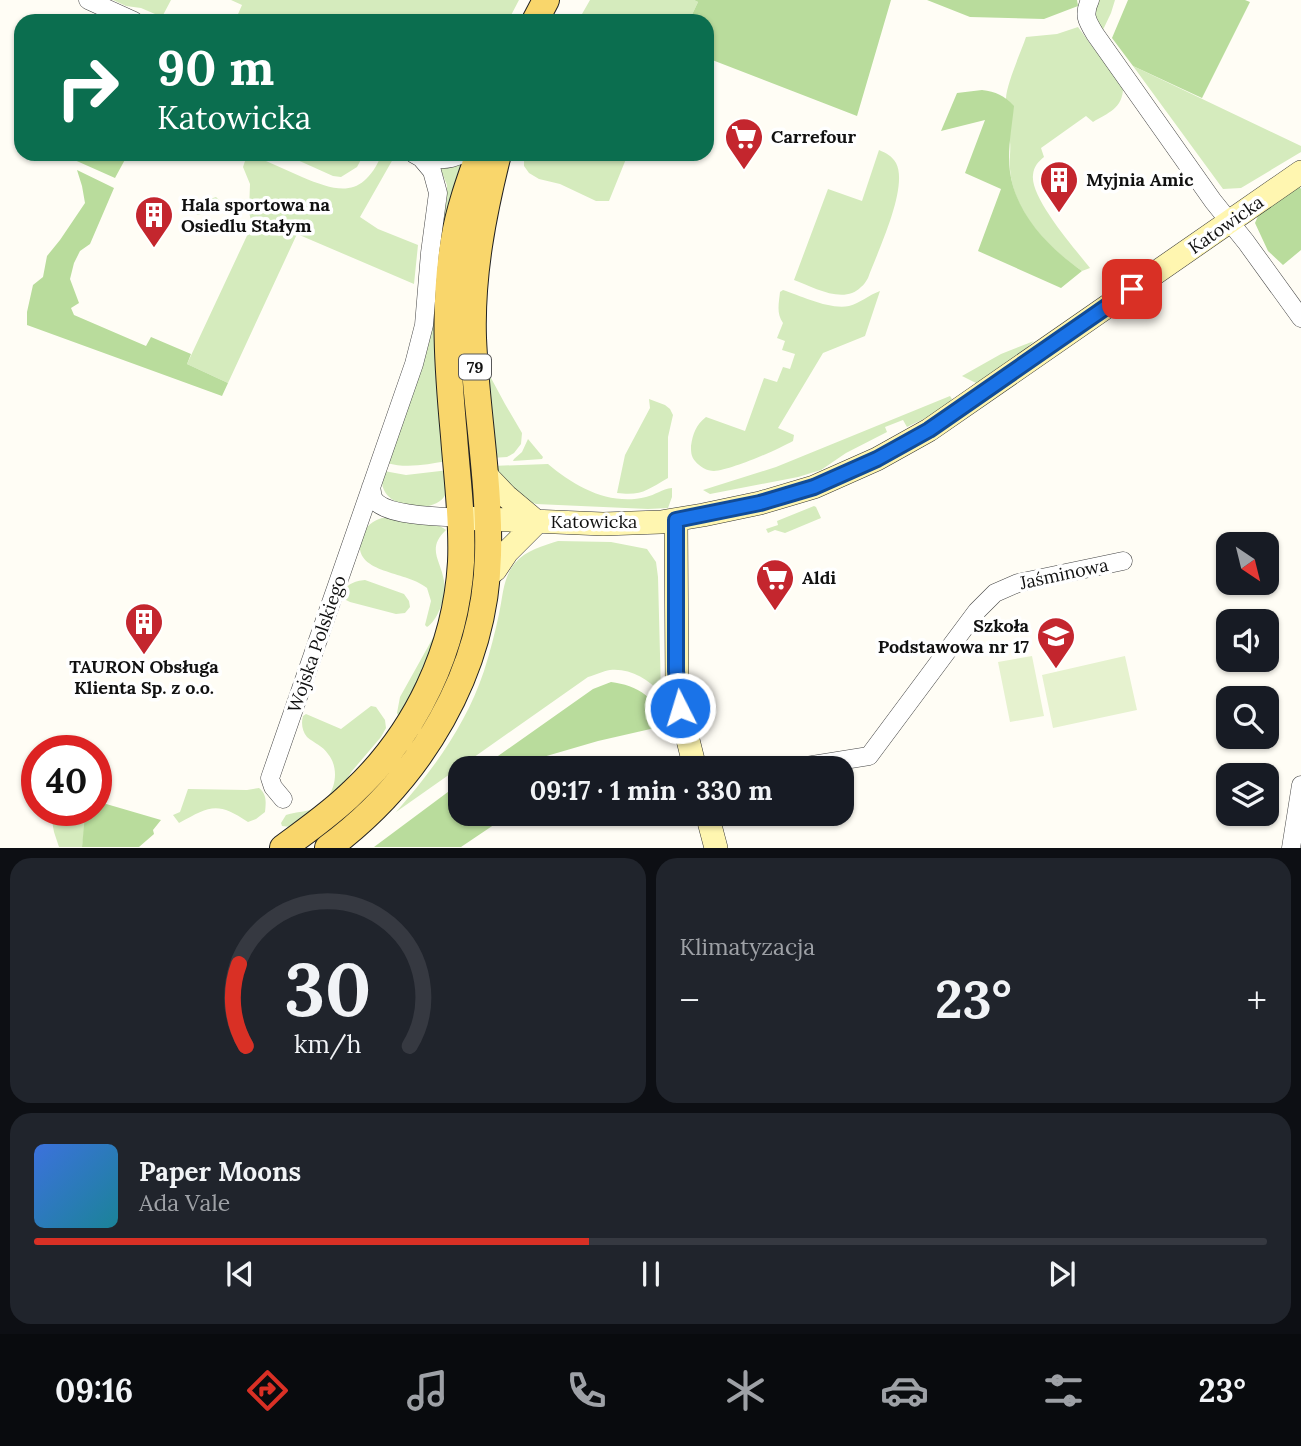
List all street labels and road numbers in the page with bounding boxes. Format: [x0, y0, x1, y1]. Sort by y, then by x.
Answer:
street label: Katowicka [1184, 190, 1268, 259]
road number: 79 [459, 354, 491, 380]
street label: Katowicka [551, 510, 637, 533]
street label: Jaśminowa [1016, 553, 1110, 594]
street label: Wojska Polskiego [282, 572, 351, 716]

